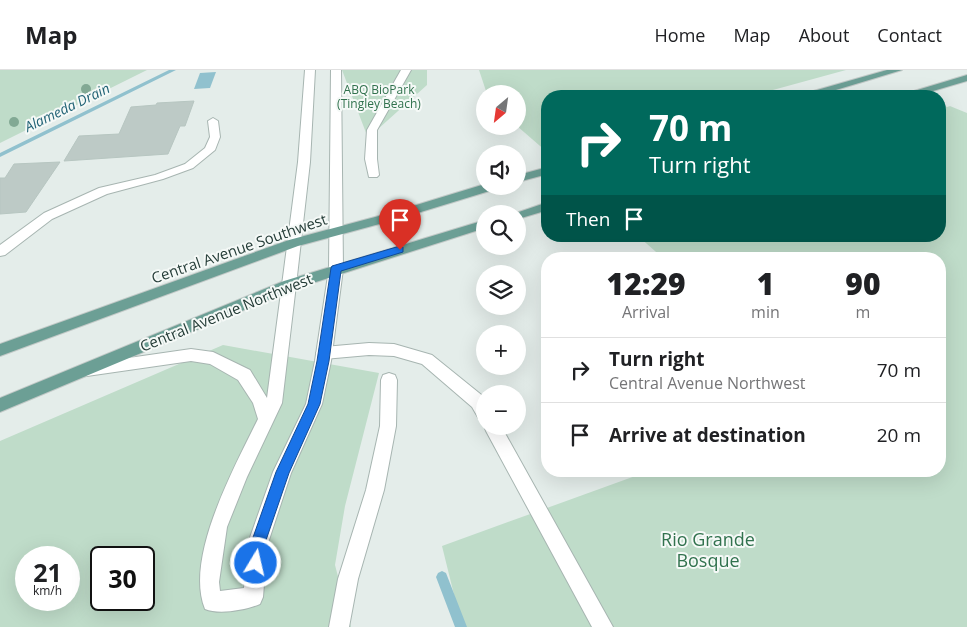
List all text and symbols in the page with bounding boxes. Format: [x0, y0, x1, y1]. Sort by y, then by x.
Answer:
text: Map [25, 18, 77, 51]
text: Home [655, 23, 705, 47]
text: Map [733, 23, 771, 47]
text: About [799, 23, 849, 47]
text: Contact [877, 23, 942, 47]
water label: Alameda Drain [20, 78, 113, 136]
park label: ABQ BioPark (Tingley Beach) [337, 81, 421, 112]
north arrow [476, 85, 526, 135]
map controls [476, 85, 526, 435]
text: 70 m [649, 104, 732, 151]
icon: right [566, 110, 631, 175]
button: sound [476, 145, 526, 195]
text: Turn right [649, 149, 751, 179]
pin [379, 199, 421, 250]
button: search [476, 205, 526, 255]
icon: arrive [620, 205, 648, 233]
icon: arrive [386, 206, 414, 234]
text: Then [566, 206, 610, 232]
street label: Central Avenue Southwest [149, 209, 329, 287]
text: 12:29 [607, 263, 686, 304]
text: 1 [757, 263, 774, 304]
text: 90 [845, 263, 880, 304]
button: layers [476, 265, 526, 315]
street label: Central Avenue Northwest [137, 268, 315, 356]
text: Arrival [622, 301, 670, 323]
text: min [751, 301, 780, 323]
text: m [855, 301, 870, 323]
button: + [476, 325, 526, 375]
text: Turn right [609, 346, 704, 372]
icon: right [566, 356, 594, 384]
text: 70 m [877, 357, 921, 383]
text: Central Avenue Northwest [609, 372, 806, 394]
button: − [476, 385, 526, 435]
icon: arrive [566, 421, 594, 449]
text: Arrive at destination [609, 422, 806, 448]
text: 20 m [877, 422, 921, 448]
park label: Rio Grande Bosque [661, 527, 755, 572]
position arrow [229, 536, 281, 588]
speed limit sign: 30 [90, 546, 155, 611]
text: 21 [33, 555, 62, 589]
text: km/h [33, 582, 62, 599]

